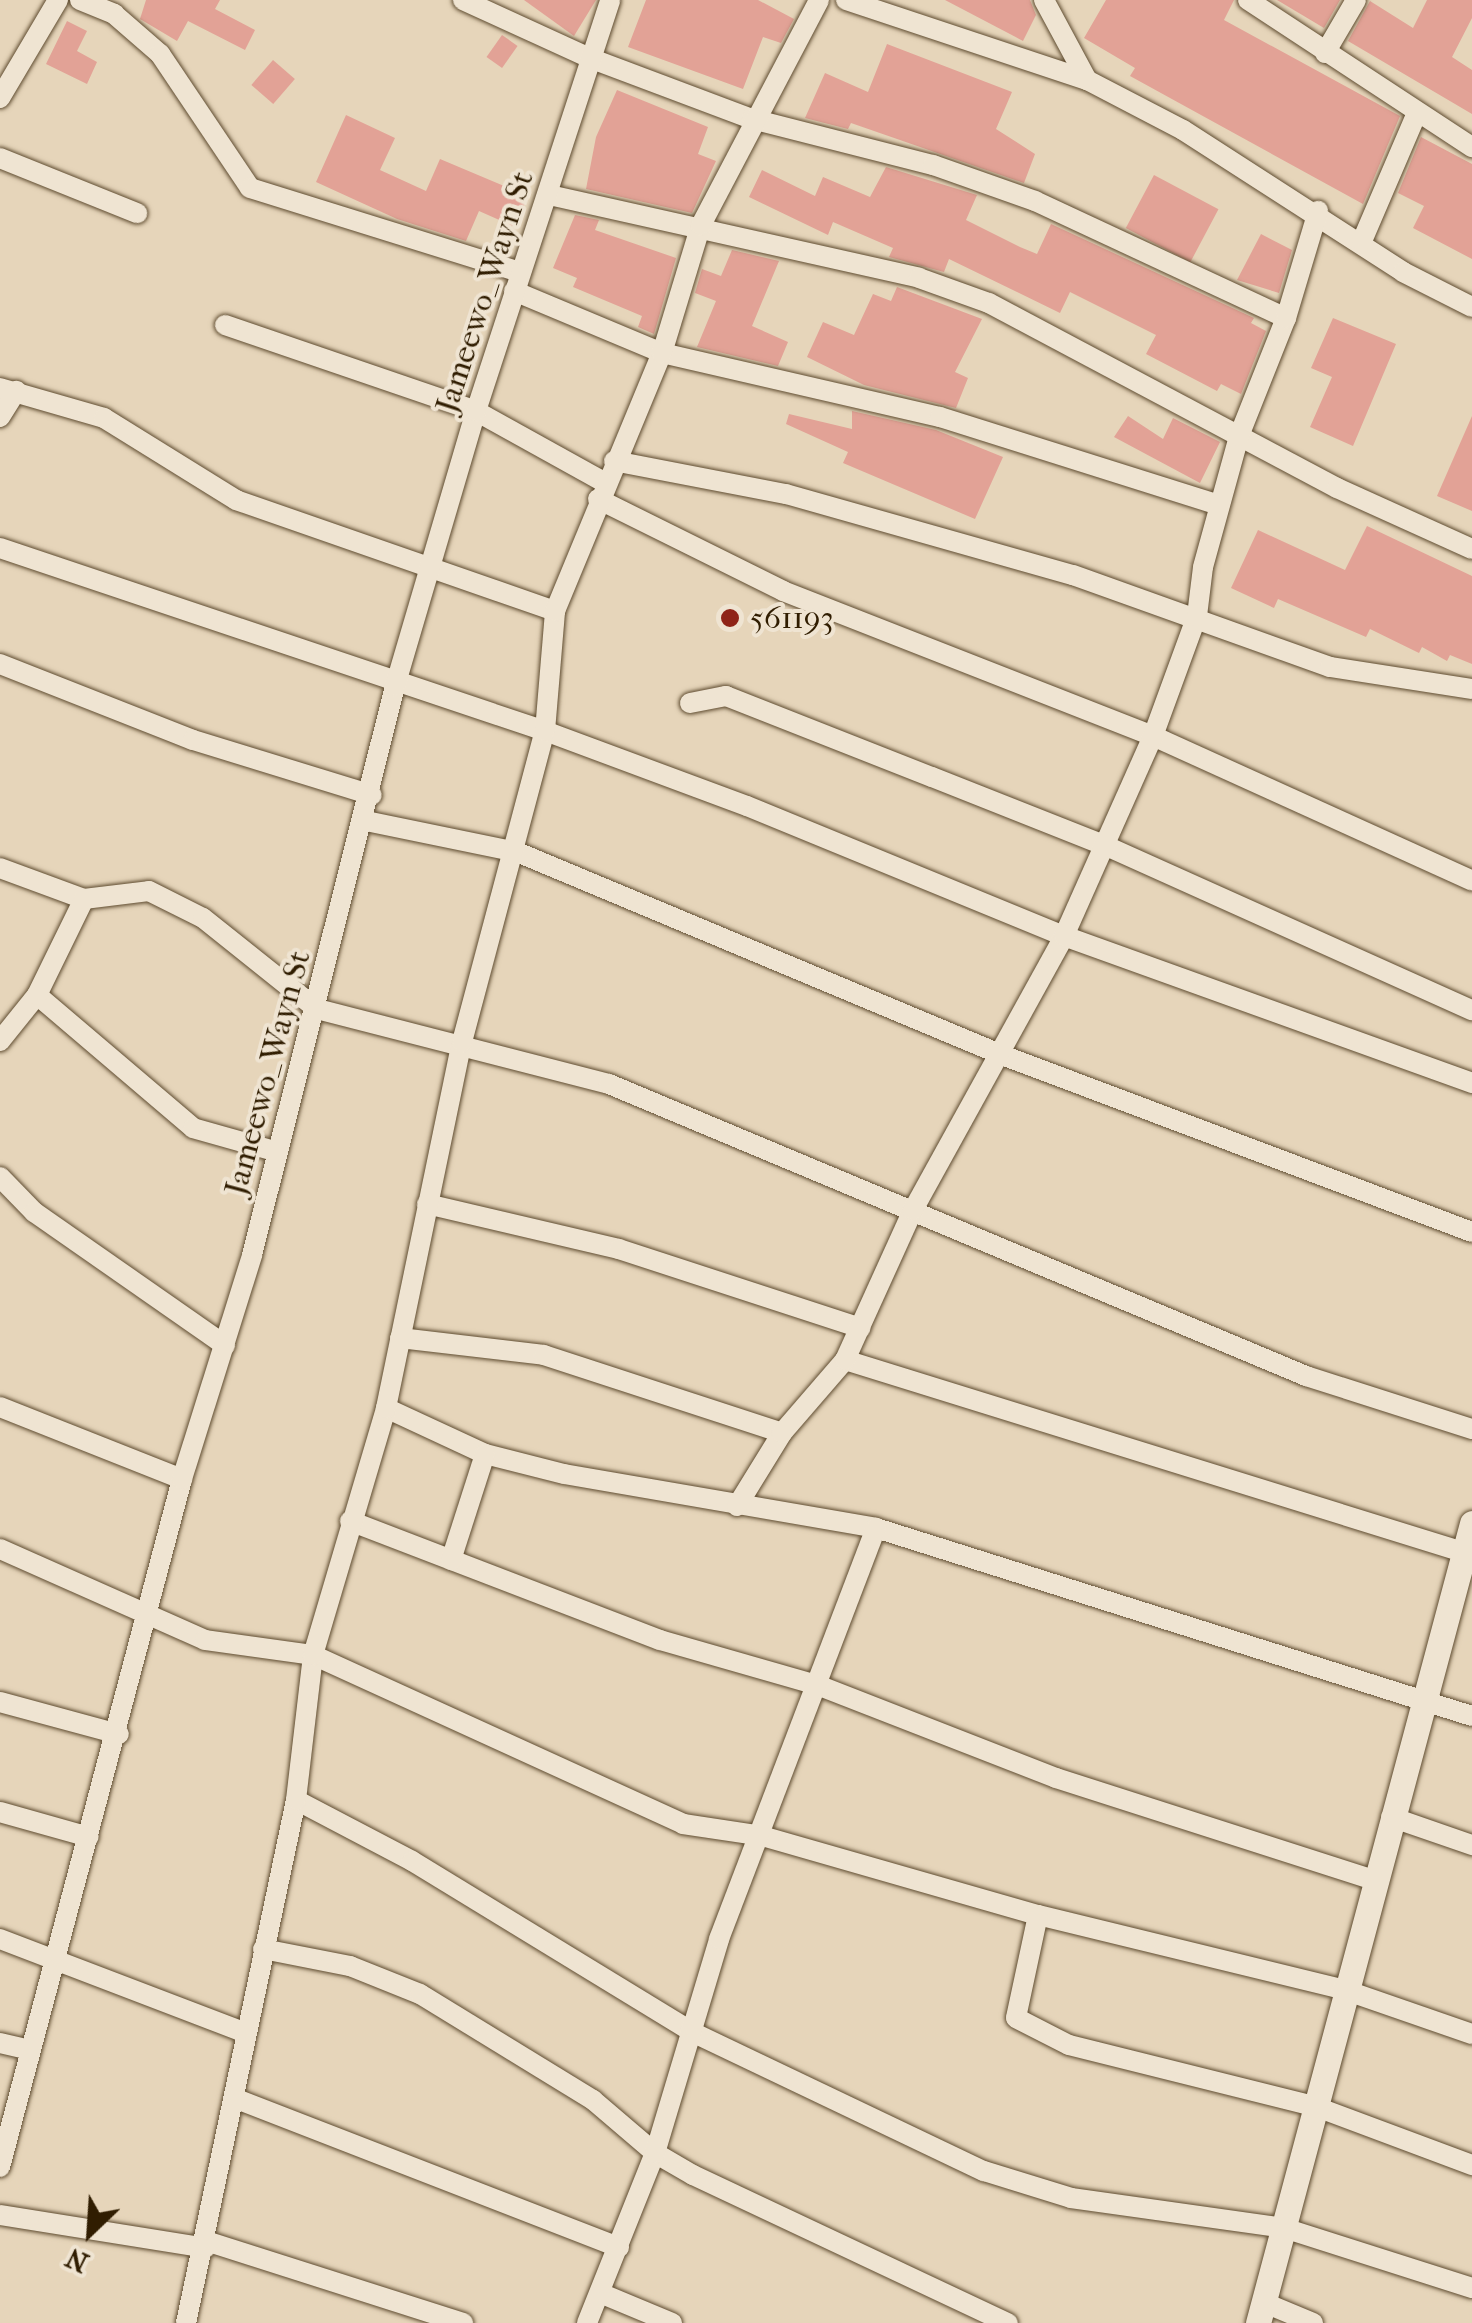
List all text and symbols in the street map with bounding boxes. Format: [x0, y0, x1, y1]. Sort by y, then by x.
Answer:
street label: Jameewo_Wayn St [428, 166, 542, 418]
place label: 561193 [750, 599, 834, 637]
marker: 561193 [719, 607, 741, 629]
street label: Jameewo_Wayn St [217, 946, 319, 1200]
north arrow [40, 2183, 140, 2283]
text: N [61, 2241, 94, 2280]

